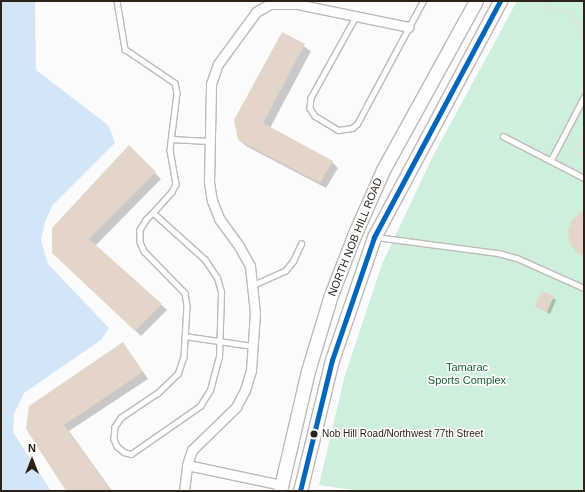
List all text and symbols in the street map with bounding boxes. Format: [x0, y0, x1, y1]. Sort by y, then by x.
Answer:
street label: NORTH NOB HILL ROAD [325, 176, 385, 298]
park label: Tamarac Sports Complex [428, 361, 506, 387]
place label: Nob Hill Road/Northwest 77th Street [322, 428, 483, 440]
marker: Nob Hill Road/Northwest 77th Street [309, 429, 319, 439]
north arrow [12, 440, 52, 480]
text: N [28, 442, 36, 454]

